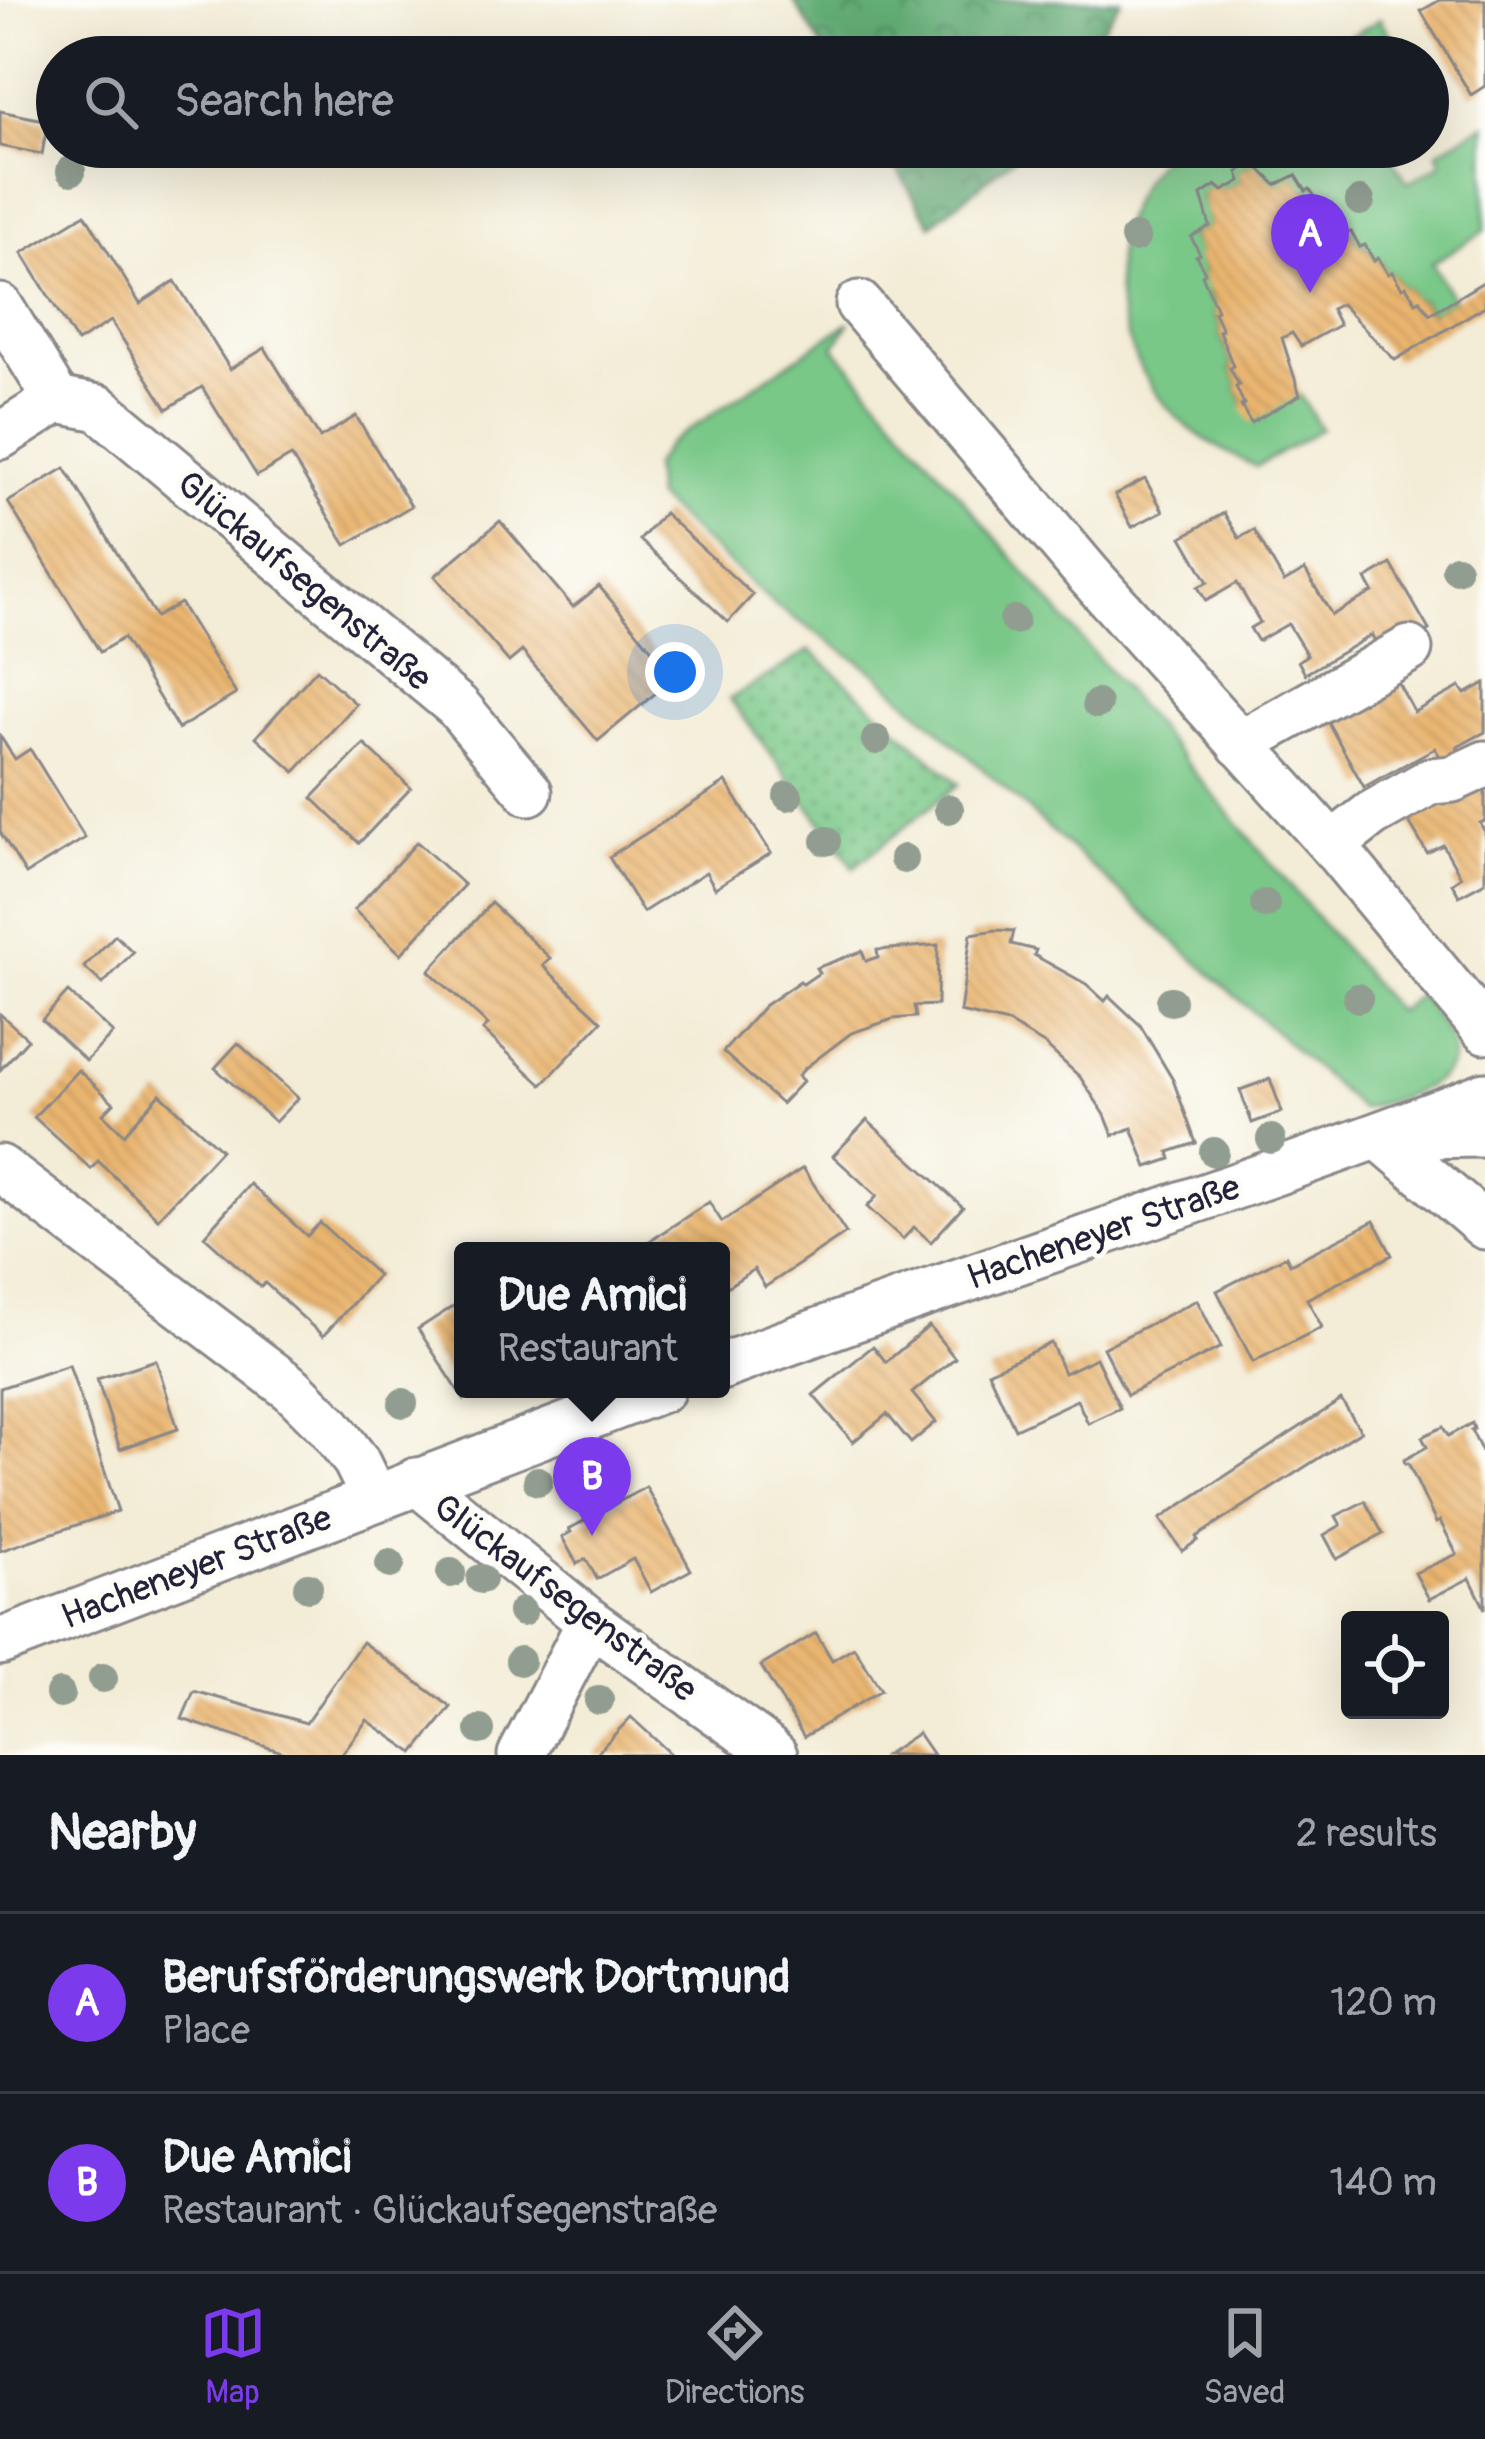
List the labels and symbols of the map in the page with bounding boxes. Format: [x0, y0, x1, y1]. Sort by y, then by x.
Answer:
pin: A [1271, 194, 1349, 293]
street label: Glückaufsegenstraße [167, 461, 441, 701]
your location [645, 642, 705, 702]
street label: Hacheneyer Straße [961, 1165, 1246, 1300]
pin: B [553, 1437, 631, 1536]
street label: Glückaufsegenstraße [424, 1484, 706, 1712]
street label: Hacheneyer Straße [55, 1495, 338, 1640]

